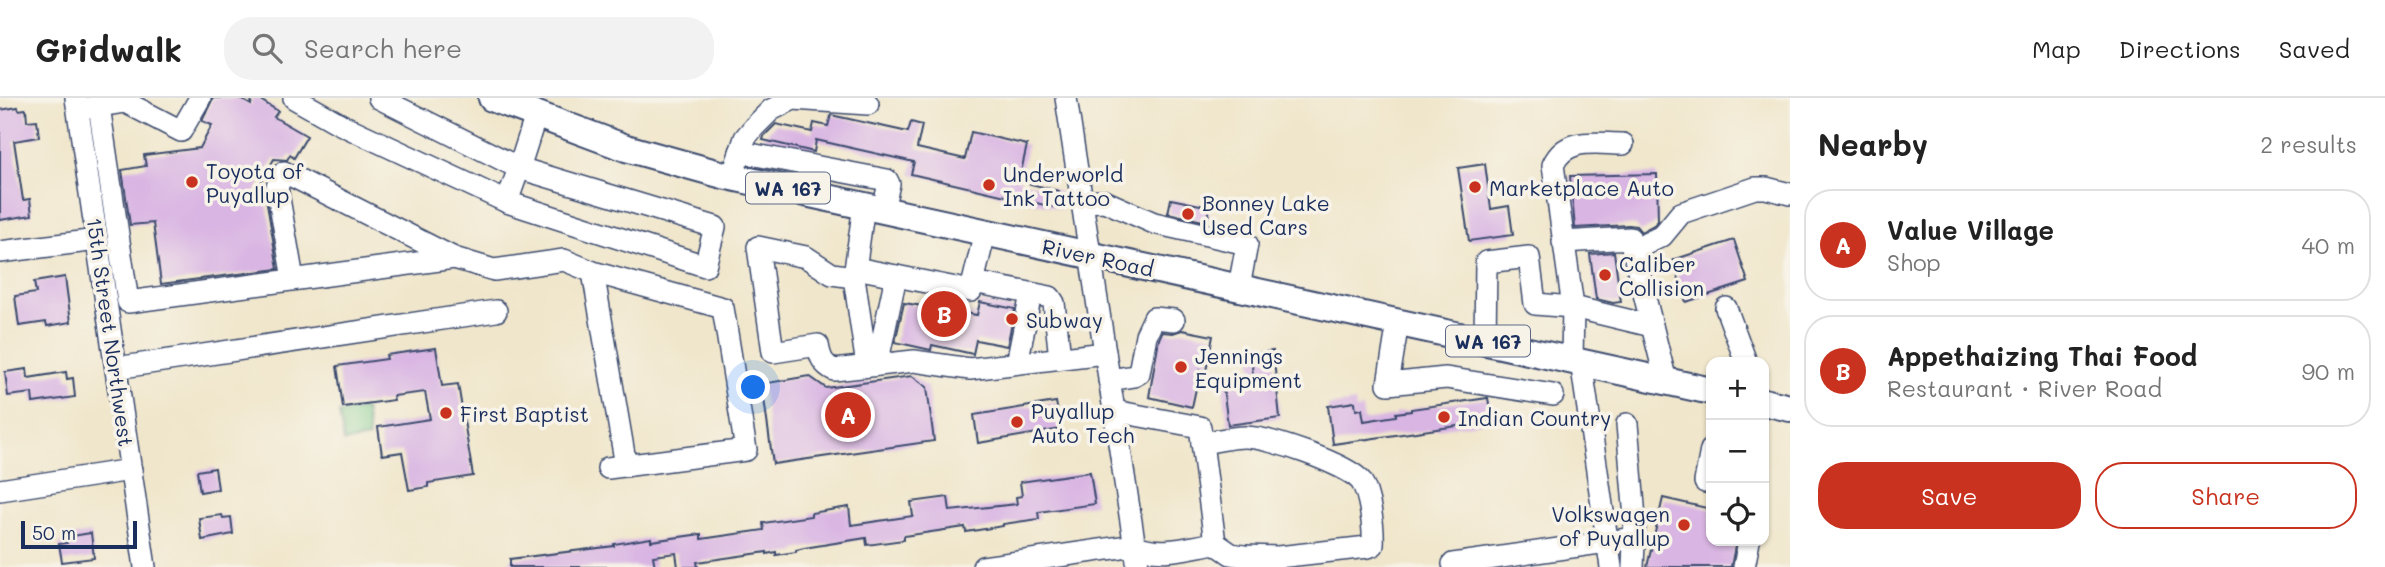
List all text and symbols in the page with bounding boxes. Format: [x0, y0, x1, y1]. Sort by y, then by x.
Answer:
search box [224, 17, 714, 80]
text: Gridwalk [35, 27, 182, 70]
icon: search [248, 29, 286, 67]
text: Search here [304, 31, 462, 65]
text: Map [2032, 33, 2081, 64]
text: Directions [2119, 33, 2241, 64]
text: Saved [2279, 33, 2350, 64]
text: Nearby [1818, 124, 1928, 164]
text: 2 results [2260, 129, 2357, 159]
place label: Toyota of Puyallup [206, 157, 304, 208]
place label: Underworld Ink Tattoo [1003, 160, 1123, 211]
road number: WA 167 [746, 172, 830, 204]
marker: Toyota of Puyallup [184, 174, 200, 190]
place label: Marketplace Auto [1489, 174, 1674, 201]
marker: Underworld Ink Tattoo [981, 177, 997, 193]
marker: Marketplace Auto [1467, 179, 1483, 195]
place label: Bonney Lake Used Cars [1202, 189, 1330, 240]
marker: Bonney Lake Used Cars [1180, 206, 1196, 222]
text: Value Village [1887, 213, 2054, 247]
street label: 15th Street Northwest [82, 216, 140, 448]
text: A [1835, 230, 1851, 260]
text: 40 m [2302, 230, 2355, 260]
street label: River Road [1040, 232, 1156, 282]
text: Shop [1887, 247, 1941, 277]
place label: Caliber Collision [1619, 250, 1704, 301]
marker: Caliber Collision [1597, 267, 1613, 283]
pin: B [921, 288, 967, 340]
place label: Subway [1026, 306, 1103, 333]
marker: Subway [1004, 311, 1020, 327]
road number: WA 167 [1446, 326, 1530, 356]
text: Appethaizing Thai Food [1887, 339, 2197, 373]
place label: Jennings Equipment [1195, 342, 1302, 393]
text: B [1835, 356, 1851, 386]
text: 90 m [2302, 356, 2355, 386]
map controls [1706, 357, 1769, 546]
button: + [1706, 357, 1769, 420]
marker: Jennings Equipment [1173, 359, 1189, 375]
your location [736, 370, 770, 404]
text: Restaurant · River Road [1887, 373, 2162, 403]
pin: A [825, 389, 871, 441]
place label: Puyallup Auto Tech [1031, 397, 1134, 448]
place label: First Baptist [460, 400, 589, 427]
place label: Indian Country [1458, 404, 1611, 431]
marker: First Baptist [438, 405, 454, 421]
marker: Indian Country [1436, 409, 1452, 425]
marker: Puyallup Auto Tech [1009, 414, 1025, 430]
button: − [1706, 420, 1769, 483]
button: Save [1818, 462, 2081, 529]
button: Share [2095, 462, 2357, 529]
button: locate [1706, 483, 1769, 546]
place label: Volkswagen of Puyallup [1551, 500, 1670, 551]
marker: Volkswagen of Puyallup [1676, 517, 1692, 533]
scale bar [21, 518, 136, 550]
text: 50 m [32, 520, 76, 545]

